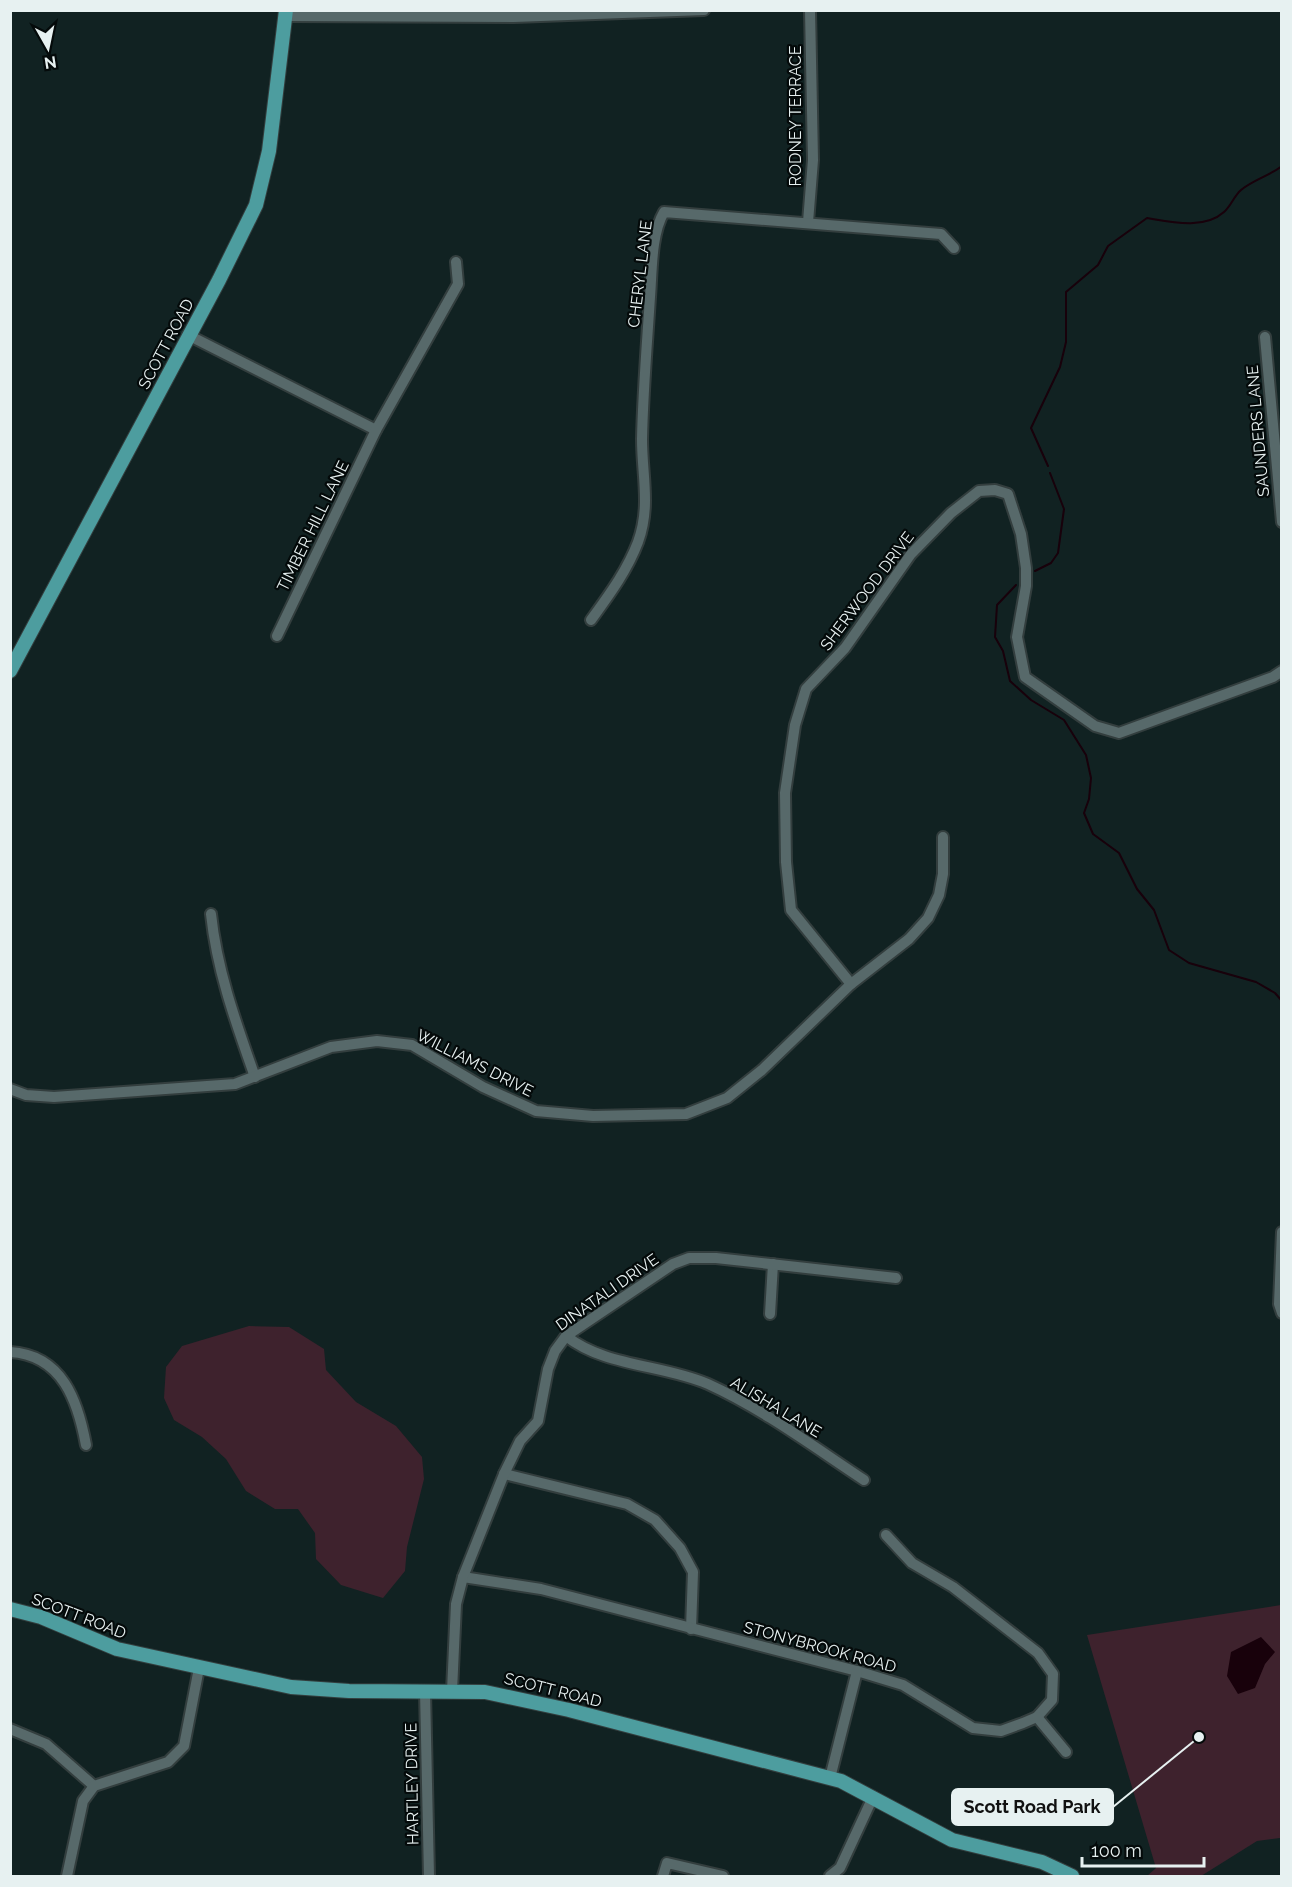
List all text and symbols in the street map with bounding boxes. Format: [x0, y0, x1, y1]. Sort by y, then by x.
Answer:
north arrow [18, 18, 78, 78]
street label: RODNEY TERRACE [786, 45, 805, 186]
text: N [43, 52, 58, 73]
street label: CHERYL LANE [624, 219, 656, 329]
street label: SCOTT ROAD [134, 296, 198, 392]
street label: SAUNDERS LANE [1243, 364, 1273, 498]
street label: TIMBER HILL LANE [273, 457, 353, 594]
street label: SHERWOOD DRIVE [816, 528, 918, 654]
street label: WILLIAMS DRIVE [413, 1025, 537, 1101]
street label: DINATALI DRIVE [552, 1249, 662, 1334]
street label: ALISHA LANE [727, 1373, 825, 1442]
street label: SCOTT ROAD [29, 1589, 129, 1643]
street label: STONYBROOK ROAD [741, 1617, 899, 1677]
street label: SCOTT ROAD [502, 1669, 604, 1711]
street label: HARTLEY DRIVE [401, 1723, 423, 1845]
callout: Scott Road Park [952, 1789, 1113, 1825]
text: Scott Road Park [963, 1796, 1102, 1817]
scale bar [1082, 1830, 1204, 1868]
text: 100 m [1091, 1840, 1142, 1861]

